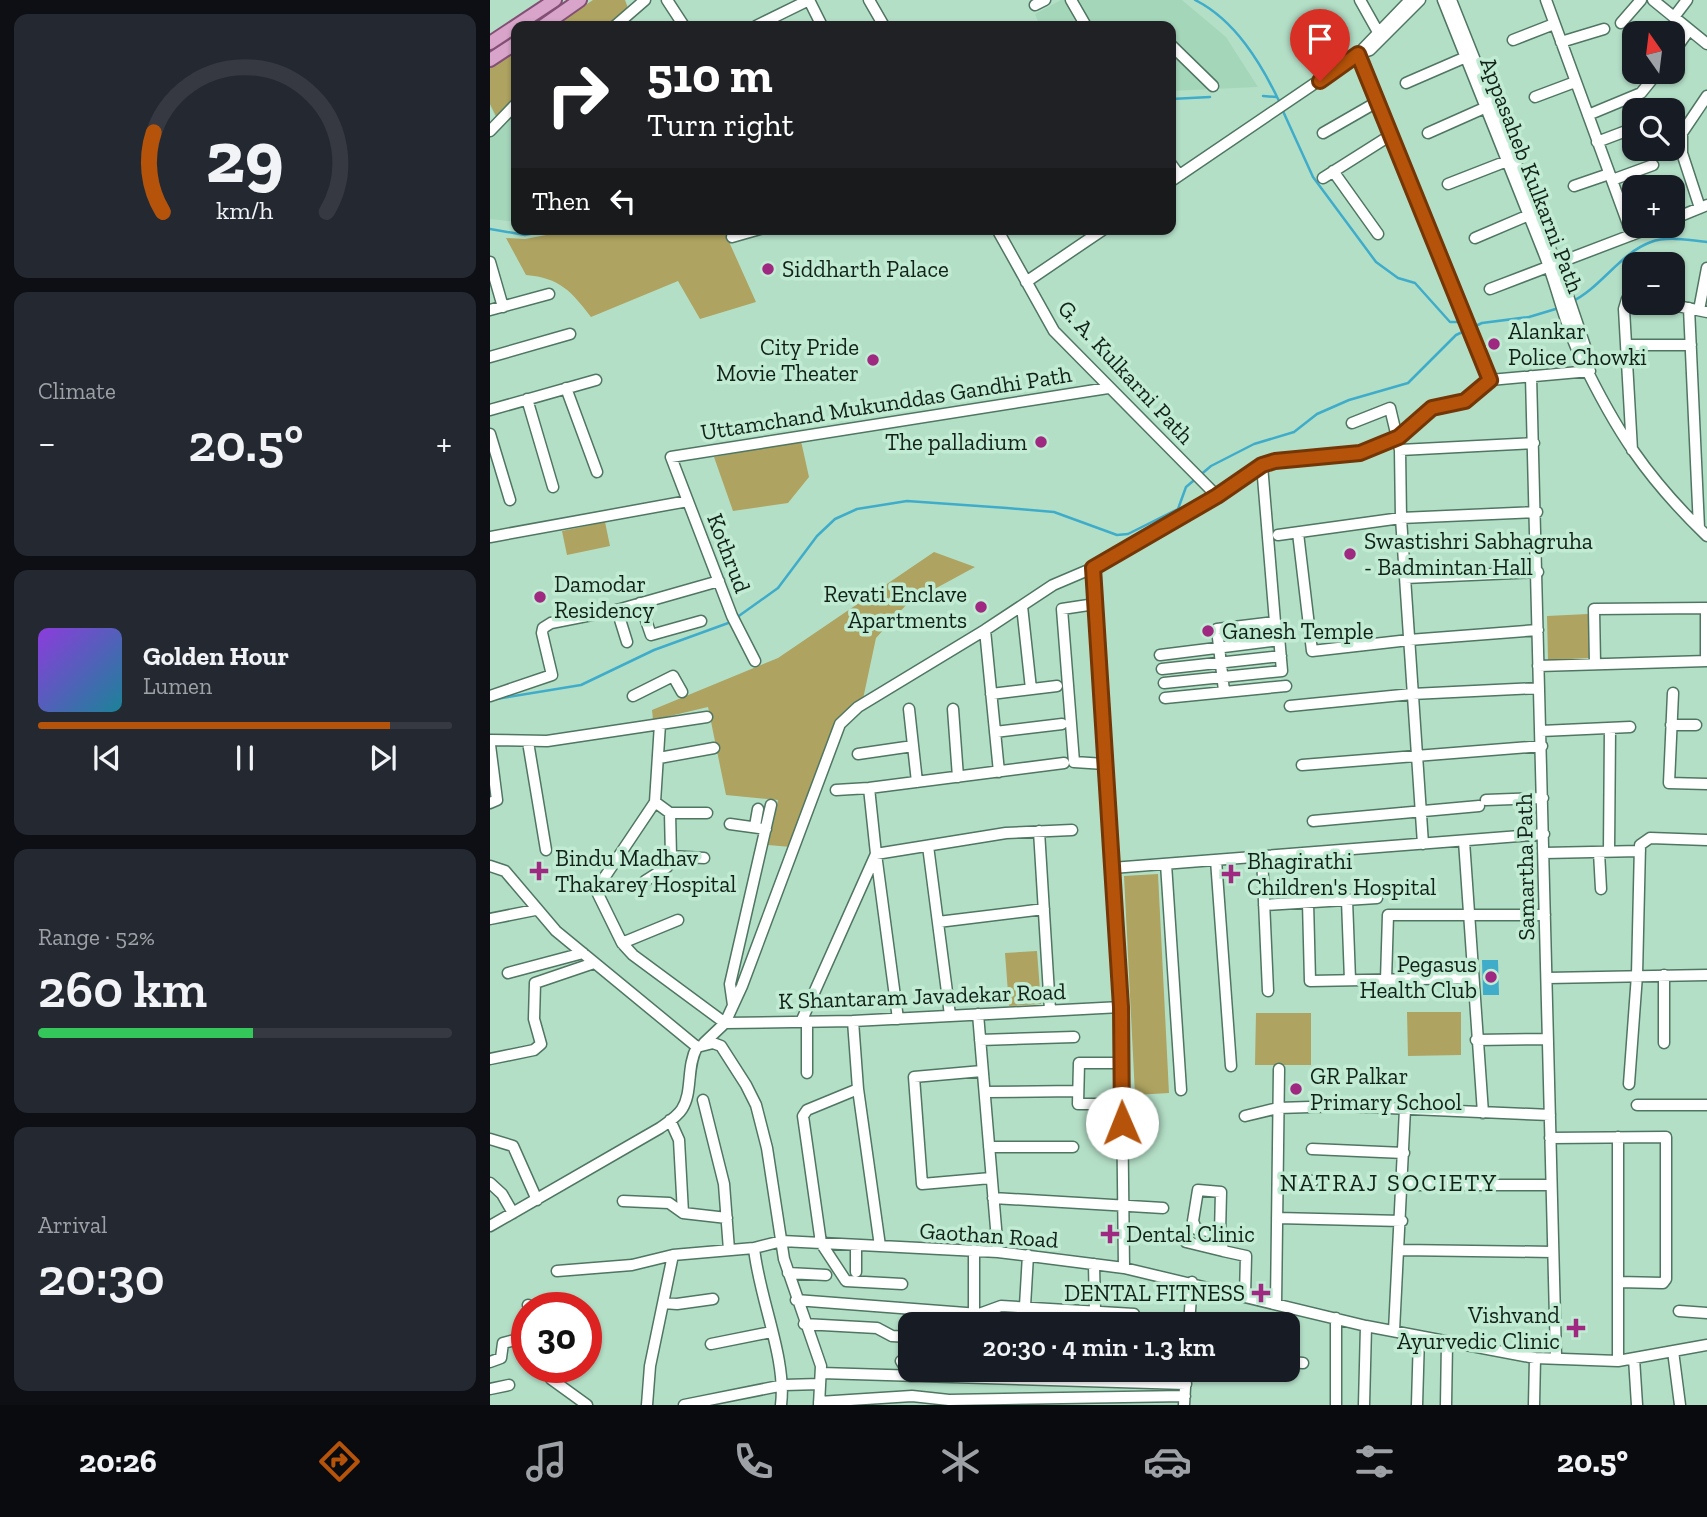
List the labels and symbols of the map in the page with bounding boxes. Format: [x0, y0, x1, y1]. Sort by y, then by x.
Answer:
pin [1290, 9, 1350, 81]
north arrow [1622, 21, 1685, 84]
street label: Appasaheb Kulkarni Path [1474, 53, 1590, 297]
place label: Siddharth Palace [782, 255, 949, 283]
marker: Siddharth Palace [760, 261, 776, 277]
street label: G. A. Kulkarni Path [1052, 294, 1200, 450]
place label: Alankar Police Chowki [1508, 317, 1647, 371]
place label: City Pride Movie Theater [716, 333, 859, 387]
marker: Alankar Police Chowki [1486, 336, 1502, 352]
marker: City Pride Movie Theater [865, 352, 881, 368]
street label: Uttamchand Mukunddas Gandhi Path [698, 360, 1074, 446]
place label: The palladium [885, 428, 1027, 456]
marker: The palladium [1033, 434, 1049, 450]
street label: Kothrud [701, 509, 757, 597]
place label: Swastishri Sabhagruha - Badmintan Hall [1364, 527, 1593, 581]
marker: Swastishri Sabhagruha - Badmintan Hall [1342, 546, 1358, 562]
place label: Damodar Residency [554, 570, 654, 624]
place label: Revati Enclave Apartments [823, 580, 967, 634]
marker: Damodar Residency [532, 589, 548, 605]
marker: Revati Enclave Apartments [973, 599, 989, 615]
place label: Ganesh Temple [1222, 617, 1374, 645]
marker: Ganesh Temple [1200, 623, 1216, 639]
street label: Samartha Path [1510, 793, 1540, 941]
place label: Bindu Madhav Thakarey Hospital [555, 844, 736, 898]
place label: Bhagirathi Children's Hospital [1247, 847, 1436, 901]
marker: Bindu Madhav Thakarey Hospital [529, 861, 549, 881]
marker: Bhagirathi Children's Hospital [1221, 864, 1241, 884]
place label: Pegasus Health Club [1360, 950, 1477, 1004]
marker: Pegasus Health Club [1483, 969, 1499, 985]
street label: K Shantaram Javadekar Road [778, 977, 1067, 1015]
place label: GR Palkar Primary School [1310, 1062, 1462, 1116]
marker: GR Palkar Primary School [1288, 1081, 1304, 1097]
position arrow [1085, 1086, 1159, 1160]
district label: NATRAJ SOCIETY [1280, 1168, 1498, 1197]
street label: Gaothan Road [919, 1216, 1060, 1254]
place label: Dental Clinic [1126, 1220, 1255, 1248]
marker: Dental Clinic [1100, 1224, 1120, 1244]
place label: DENTAL FITNESS [1064, 1279, 1245, 1307]
marker: DENTAL FITNESS [1251, 1283, 1271, 1303]
speed limit sign: 30 [511, 1292, 602, 1383]
place label: Vishvand Ayurvedic Clinic [1397, 1301, 1560, 1355]
marker: Vishvand Ayurvedic Clinic [1566, 1318, 1586, 1338]

